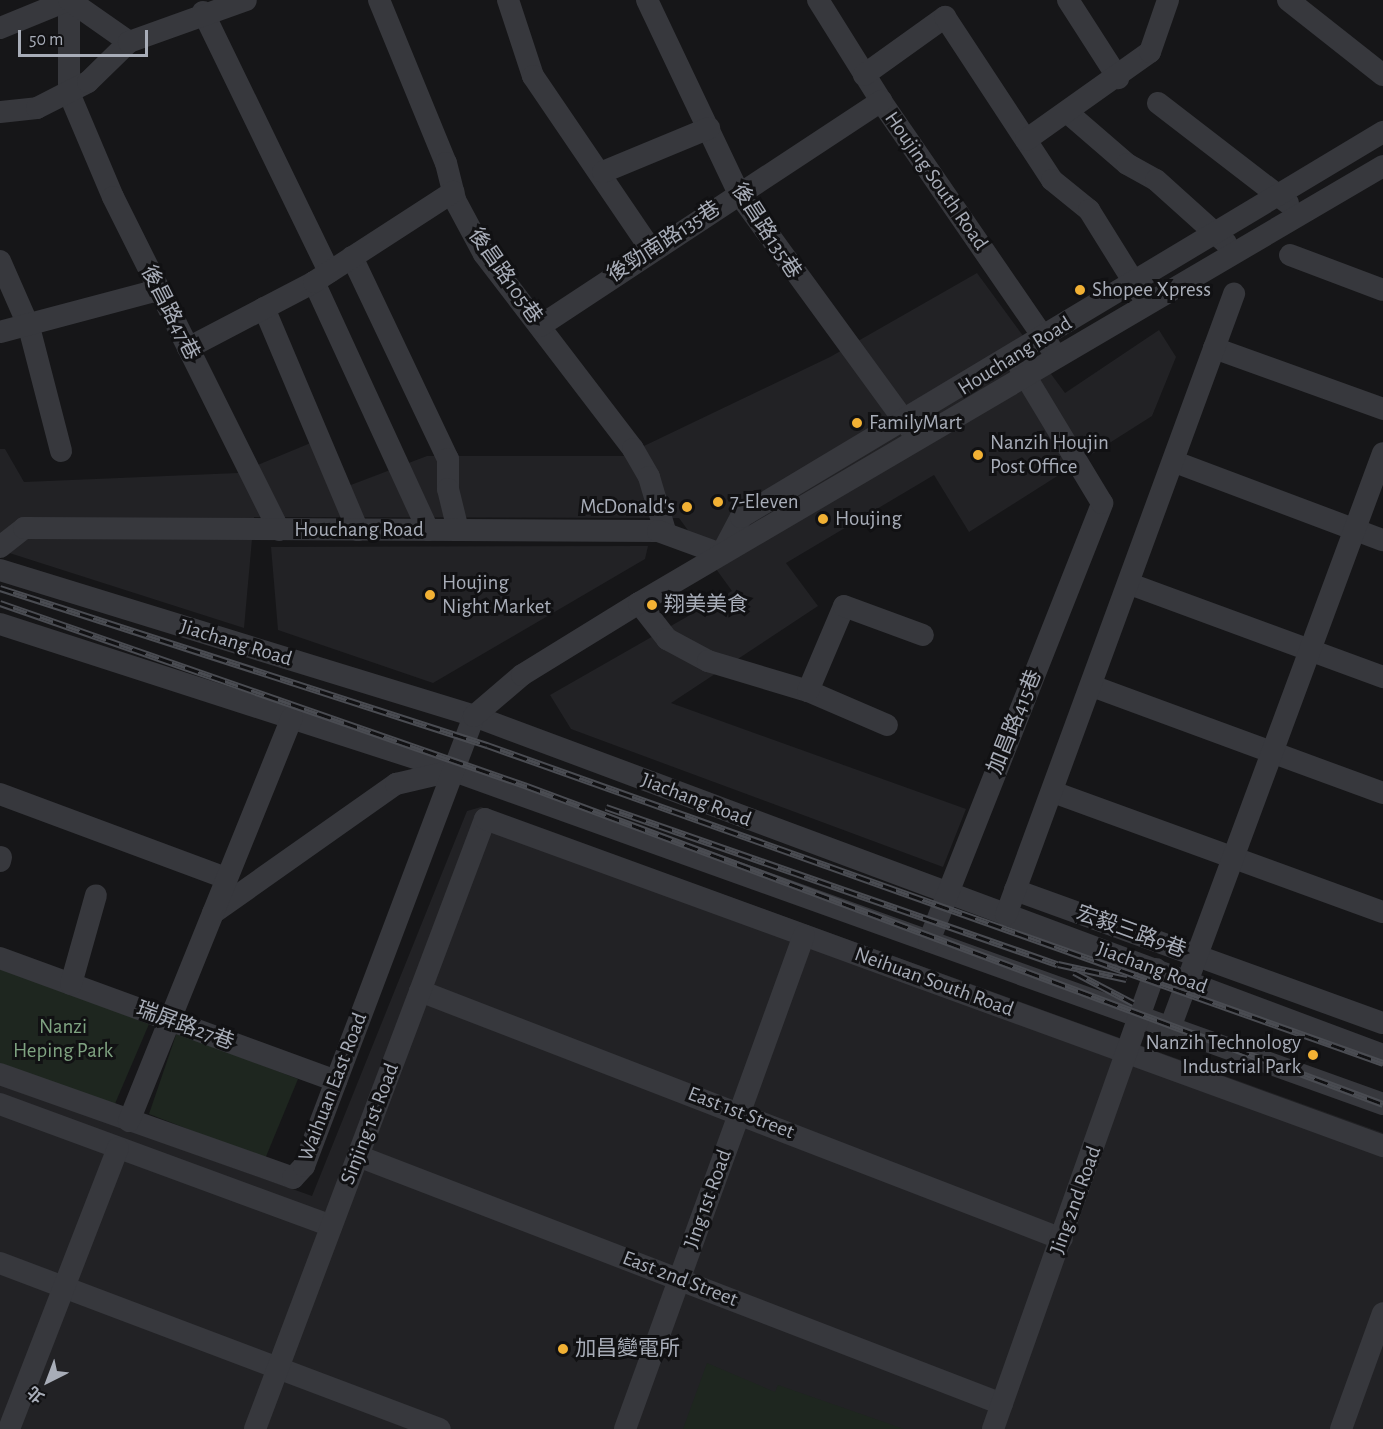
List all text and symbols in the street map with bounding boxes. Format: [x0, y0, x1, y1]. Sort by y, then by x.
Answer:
scale bar [21, 18, 152, 56]
text: 50 m [29, 31, 63, 49]
street label: Houjing South Road [879, 107, 993, 255]
street label: 後昌路135巷 [726, 179, 806, 283]
street label: 後勁南路135巷 [603, 196, 725, 288]
street label: 後昌路105巷 [463, 223, 547, 329]
street label: 後昌路47巷 [135, 261, 205, 365]
place label: Shopee Xpress [1092, 277, 1211, 303]
marker: Shopee Xpress [1073, 283, 1087, 297]
street label: Houchang Road [953, 311, 1077, 401]
place label: FamilyMart [869, 410, 962, 436]
marker: FamilyMart [850, 416, 864, 430]
place label: Nanzih Houjin Post Office [990, 430, 1109, 480]
marker: Nanzih Houjin Post Office [971, 448, 985, 462]
place label: 7-Eleven [730, 489, 799, 515]
place label: McDonald's [580, 494, 675, 520]
marker: 7-Eleven [711, 495, 725, 509]
marker: McDonald's [680, 500, 694, 514]
place label: Houjing [835, 506, 902, 532]
marker: Houjing [816, 512, 830, 526]
street label: Houchang Road [294, 517, 424, 543]
place label: Houjing Night Market [442, 570, 551, 620]
marker: Houjing Night Market [423, 588, 437, 602]
place label: 翔美美食 [664, 592, 748, 618]
marker: 翔美美食 [645, 598, 659, 612]
street label: Jiachang Road [177, 614, 295, 672]
street label: 加昌路415巷 [983, 666, 1047, 778]
street label: Jiachang Road [637, 767, 755, 833]
street label: 宏毅三路9巷 [1073, 901, 1189, 963]
street label: Jiachang Road [1093, 936, 1211, 1000]
street label: Neihuan South Road [851, 942, 1017, 1022]
street label: 瑞屏路27巷 [133, 997, 237, 1055]
street label: Waihuan East Road [293, 1009, 373, 1165]
park label: Nanzi Heping Park [13, 1014, 113, 1064]
place label: Nanzih Technology Industrial Park [1145, 1030, 1301, 1080]
marker: Nanzih Technology Industrial Park [1306, 1048, 1320, 1062]
street label: Sinjing 1st Road [335, 1060, 405, 1188]
street label: East 1st Street [684, 1081, 798, 1145]
street label: Jing 2nd Road [1045, 1143, 1107, 1257]
street label: Jing 1st Road [679, 1146, 737, 1252]
street label: East 2nd Street [619, 1245, 741, 1313]
place label: 加昌變電所 [575, 1336, 680, 1362]
marker: 加昌變電所 [556, 1342, 570, 1356]
north arrow [18, 1351, 78, 1411]
text: 北 [25, 1383, 47, 1406]

